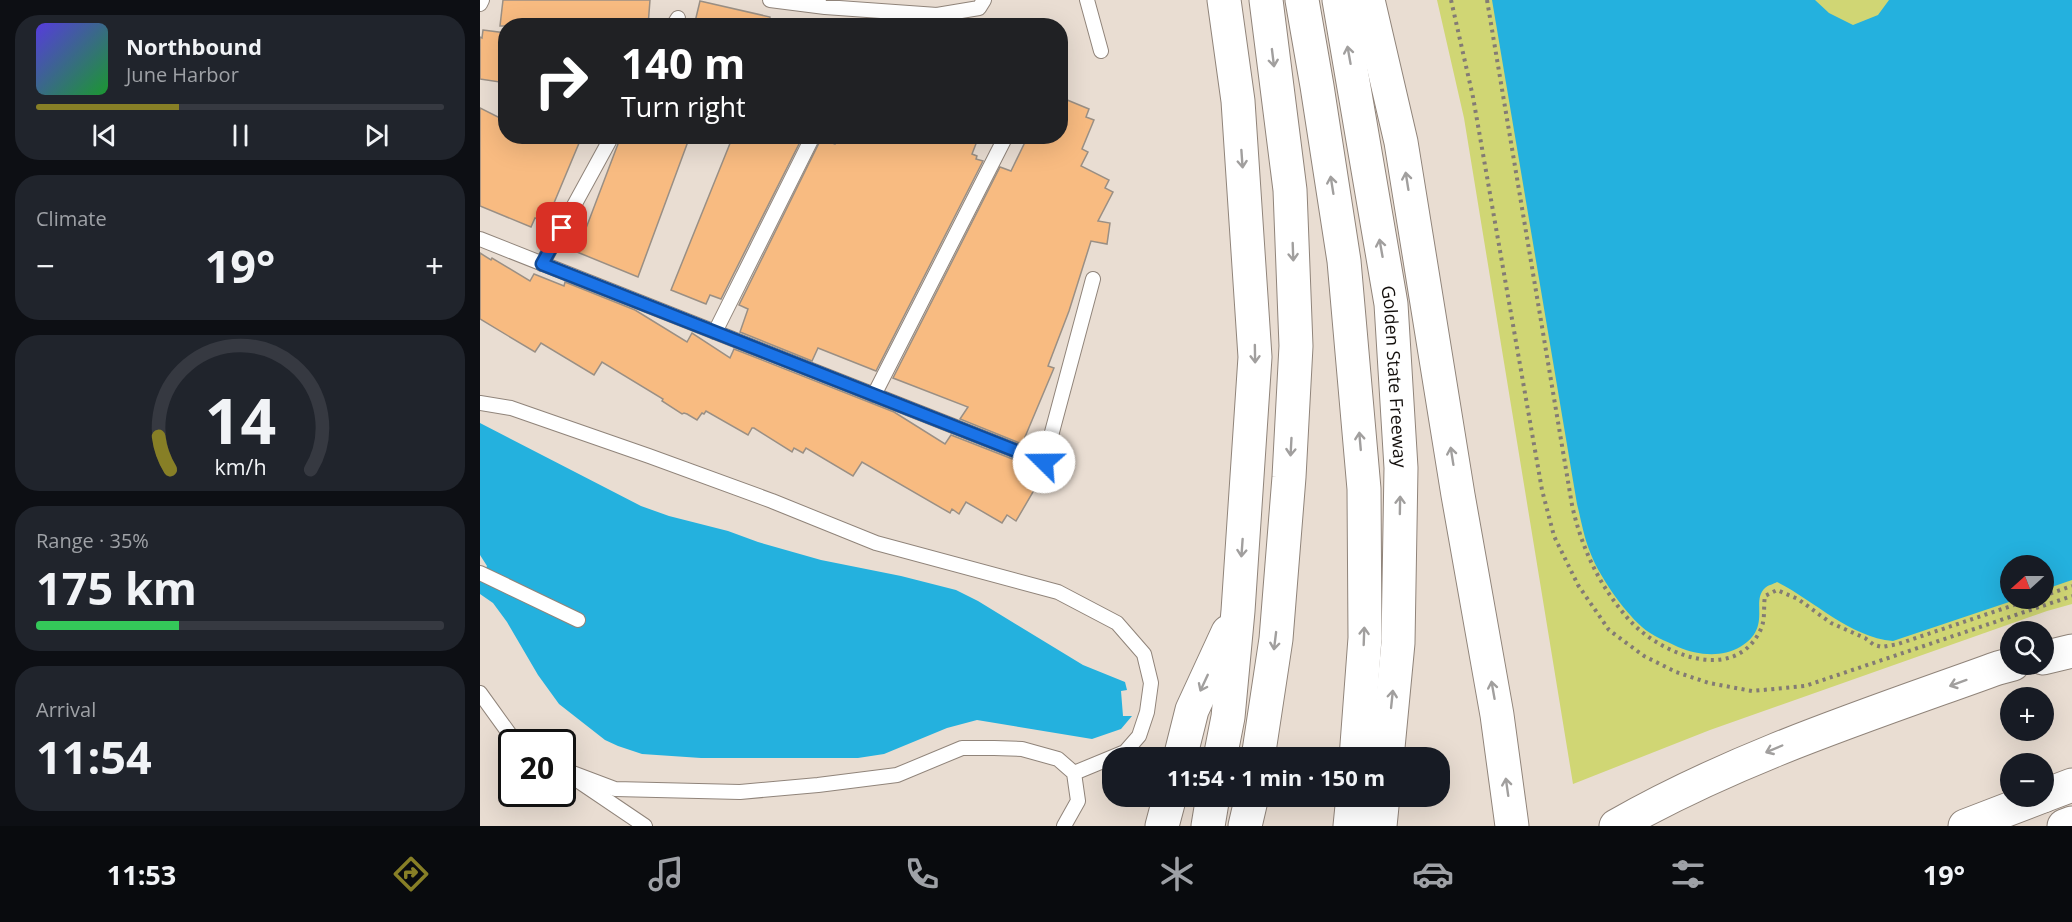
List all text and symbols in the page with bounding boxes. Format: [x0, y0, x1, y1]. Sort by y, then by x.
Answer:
text: Northbound [126, 31, 262, 61]
text: 140 m [621, 34, 745, 91]
icon: right [522, 42, 600, 120]
one-way arrow [1343, 46, 1354, 66]
one-way arrow [1268, 48, 1279, 67]
text: June Harbor [126, 61, 239, 88]
text: Turn right [621, 88, 746, 125]
icon: previous [88, 119, 121, 152]
icon: pause [224, 119, 257, 152]
icon: next [360, 119, 393, 152]
one-way arrow [1237, 149, 1248, 169]
one-way arrow [1401, 171, 1412, 191]
one-way arrow [1326, 176, 1337, 195]
pin [536, 202, 587, 253]
text: Climate [36, 205, 107, 232]
icon: arrive [545, 211, 578, 244]
text: 19° [205, 235, 275, 296]
one-way arrow [1376, 238, 1387, 258]
one-way arrow [1287, 241, 1298, 261]
text: − [36, 243, 55, 288]
text: + [425, 243, 444, 288]
street label: Golden State Freeway [1376, 283, 1413, 469]
one-way arrow [1249, 343, 1260, 363]
text: 14 [204, 377, 276, 462]
position arrow [1012, 430, 1076, 494]
one-way arrow [1354, 432, 1365, 452]
one-way arrow [1285, 436, 1296, 456]
one-way arrow [1446, 447, 1457, 467]
text: km/h [214, 452, 266, 481]
one-way arrow [1394, 495, 1406, 515]
text: Range · 35% [36, 527, 149, 554]
one-way arrow [1236, 538, 1247, 558]
north arrow [2000, 555, 2054, 609]
map controls [2000, 555, 2054, 807]
text: 175 km [36, 557, 197, 618]
button: search [2000, 621, 2054, 675]
one-way arrow [1359, 627, 1370, 647]
one-way arrow [1270, 631, 1281, 650]
one-way arrow [1198, 674, 1210, 692]
one-way arrow [1949, 678, 1967, 689]
one-way arrow [1487, 680, 1498, 700]
button: + [2000, 687, 2054, 741]
one-way arrow [1387, 690, 1398, 710]
text: Arrival [36, 696, 96, 723]
text: 11:54 [36, 726, 152, 787]
speed limit sign: 20 [498, 729, 576, 807]
one-way arrow [1766, 744, 1784, 755]
button: − [2000, 753, 2054, 807]
text: 11:54 · 1 min · 150 m [1167, 762, 1385, 792]
one-way arrow [1502, 777, 1513, 797]
icon: directions [390, 853, 432, 895]
icon: music [645, 853, 687, 895]
icon: phone [901, 853, 943, 895]
icon: climate [1156, 853, 1198, 895]
icon: car [1412, 853, 1454, 895]
icon: filters [1667, 853, 1709, 895]
text: 11:53 [107, 856, 176, 893]
text: 19° [1923, 856, 1965, 893]

